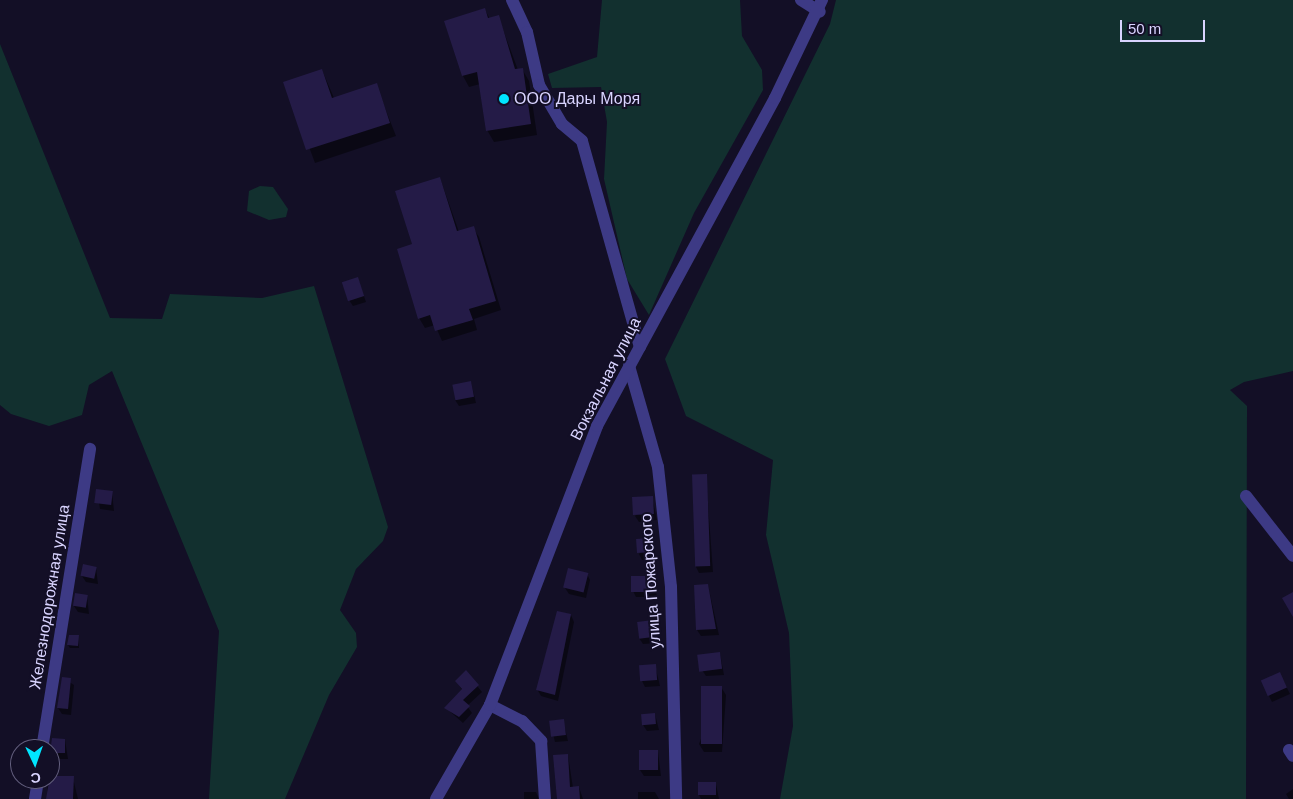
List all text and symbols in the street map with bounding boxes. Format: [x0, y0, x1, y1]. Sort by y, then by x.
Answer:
scale bar [1123, 10, 1208, 42]
text: 50 m [1128, 20, 1161, 37]
place label: ООО Дары Моря [514, 89, 640, 109]
marker: ООО Дары Моря [498, 93, 510, 105]
street label: Вокзальная улица [567, 314, 645, 444]
street label: Железнодорожная улица [26, 503, 74, 691]
street label: улица Пожарского [637, 513, 665, 649]
north arrow [10, 739, 60, 789]
text: С [30, 770, 41, 786]

